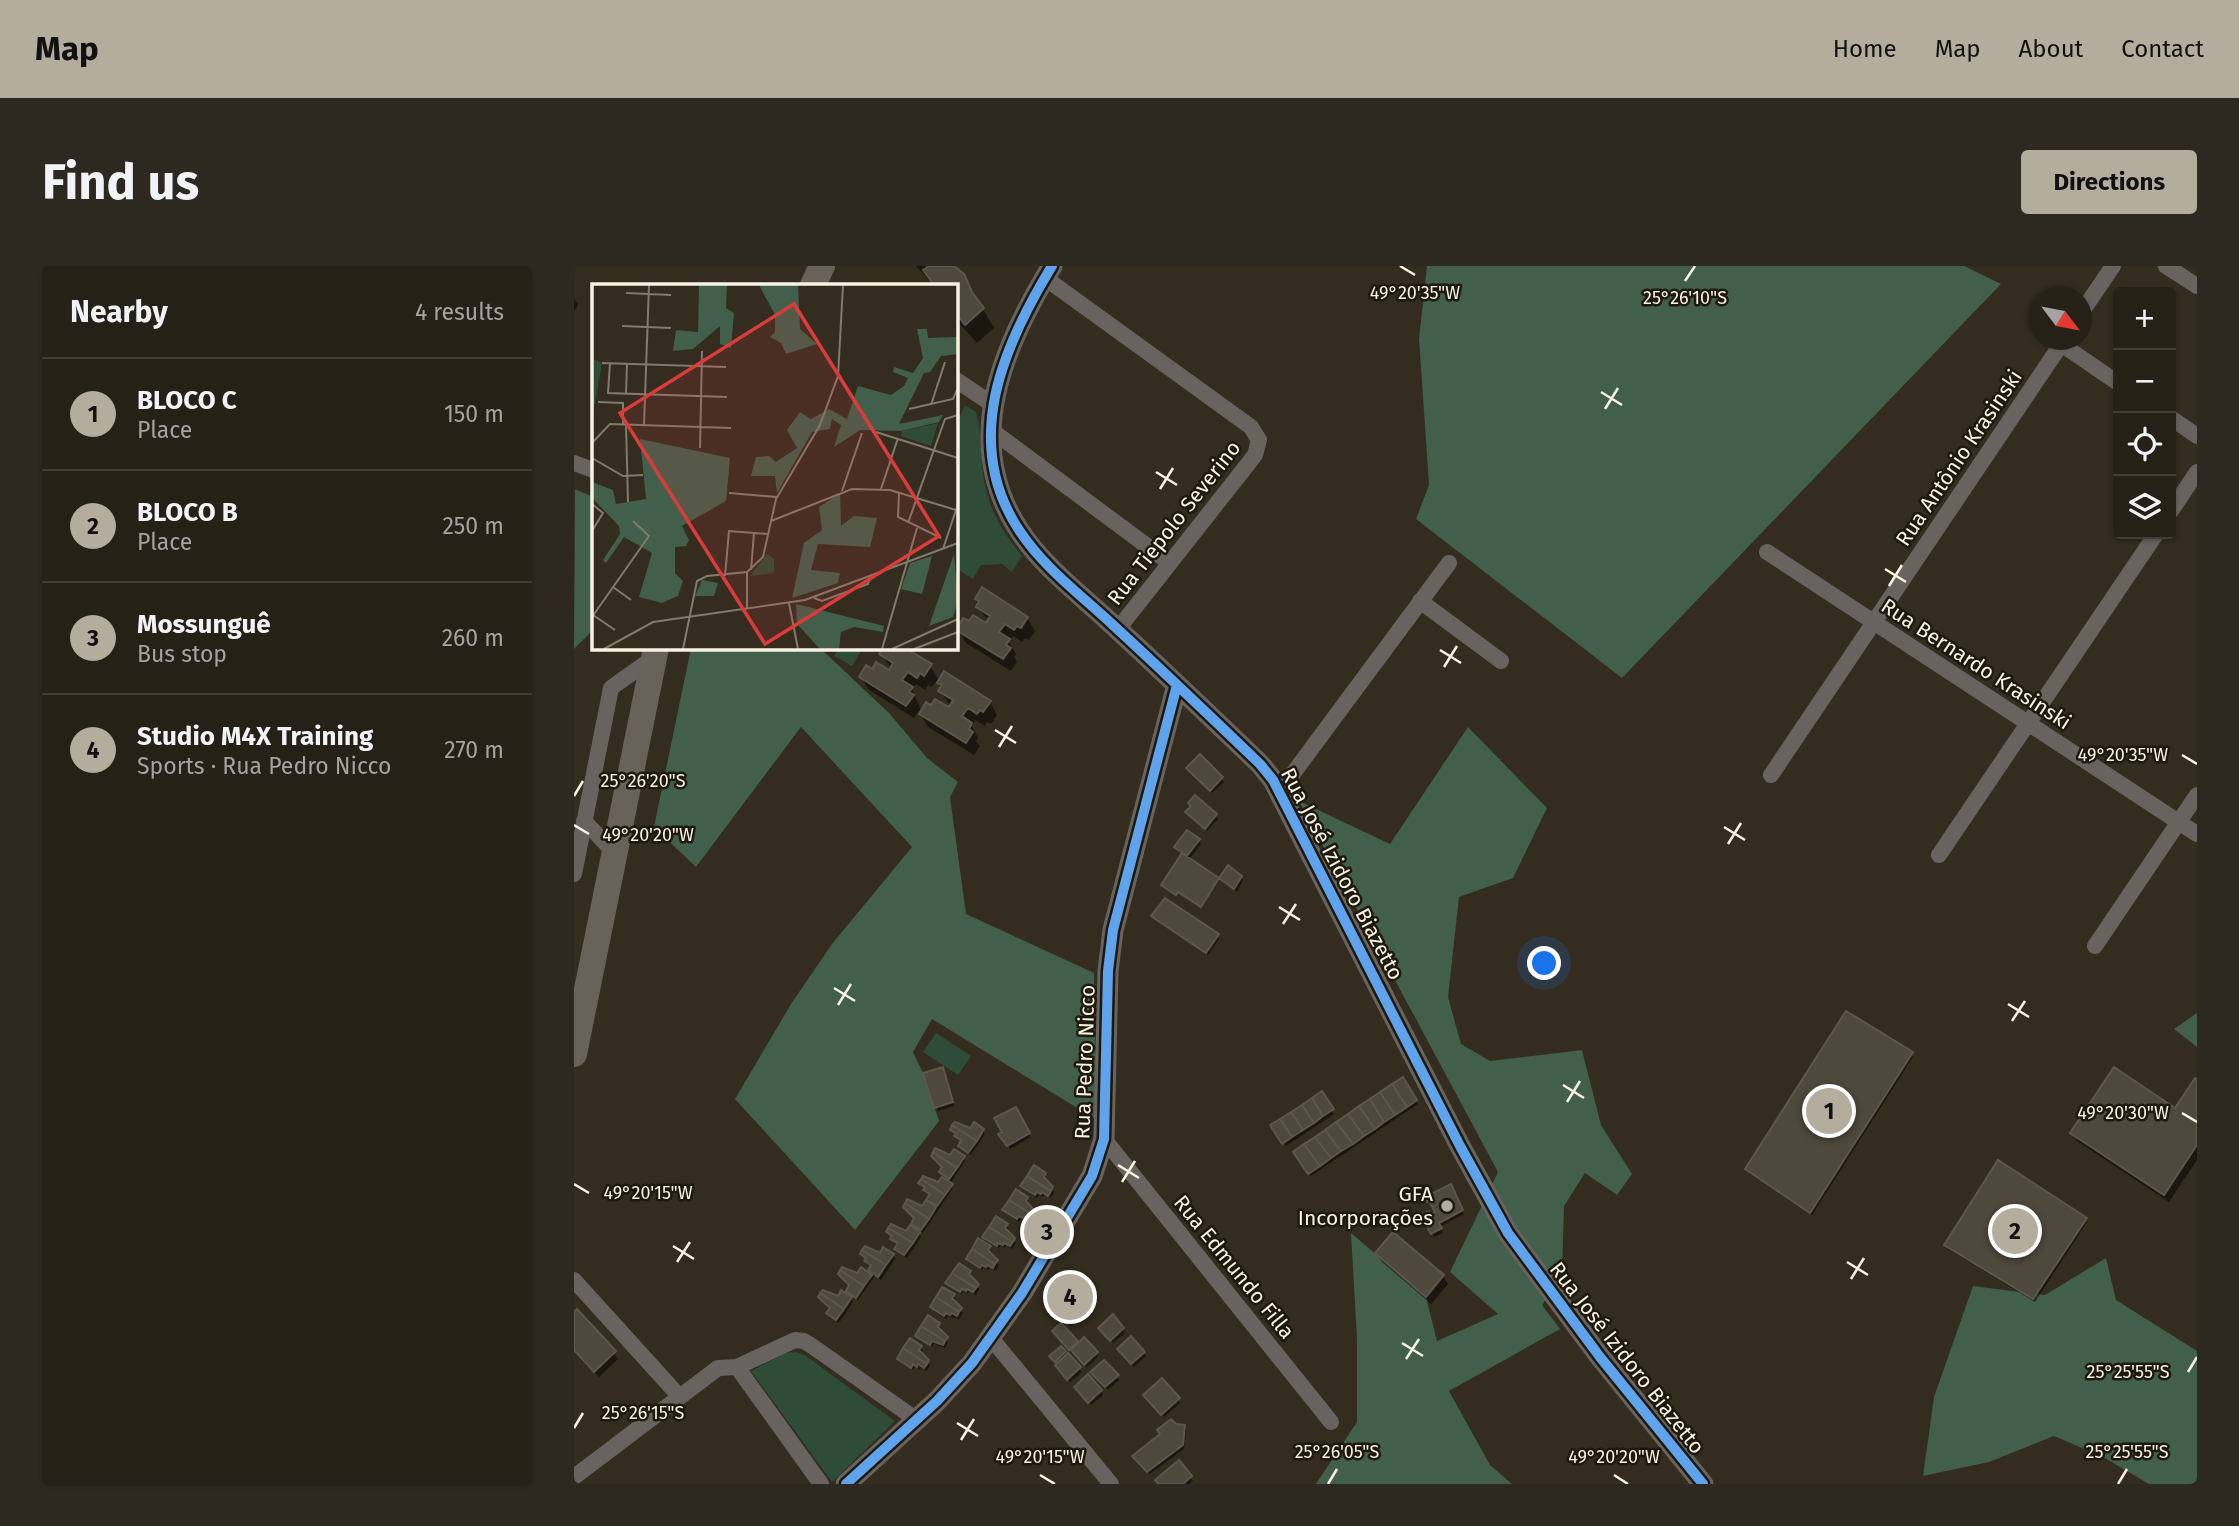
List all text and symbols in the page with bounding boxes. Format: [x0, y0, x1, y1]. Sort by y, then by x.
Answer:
text: Map [35, 29, 99, 69]
text: Home [1833, 35, 1897, 63]
text: Map [1935, 35, 1981, 63]
text: About [2019, 35, 2083, 63]
text: Contact [2121, 35, 2204, 63]
button: Directions [2021, 150, 2197, 214]
text: Find us [42, 153, 199, 212]
text: 49°20'35"W [1370, 282, 1460, 304]
inset map [592, 284, 957, 649]
text: 25°26'10"S [1643, 287, 1727, 309]
north arrow [2029, 287, 2092, 350]
map controls [2113, 287, 2176, 539]
button: + [2113, 287, 2176, 350]
text: Nearby [70, 294, 168, 330]
text: 4 results [415, 298, 504, 326]
button: − [2113, 350, 2176, 413]
street label: Rua Antônio Krasinski [1890, 365, 2028, 551]
text: BLOCO C [137, 385, 237, 416]
text: 1 [88, 400, 98, 428]
text: 150 m [444, 400, 504, 428]
button: locate [2113, 413, 2176, 476]
text: Place [137, 416, 192, 444]
street label: Rua Tiepolo Severino [1102, 435, 1246, 611]
button: layers [2113, 476, 2176, 539]
text: BLOCO B [137, 497, 238, 528]
text: 2 [87, 512, 99, 540]
text: 250 m [442, 512, 504, 540]
text: Place [137, 528, 192, 556]
street label: Rua Bernardo Krasinski [1876, 593, 2076, 735]
text: Mossunguê [137, 609, 271, 640]
text: 3 [87, 624, 99, 652]
text: 260 m [442, 624, 504, 652]
text: Bus stop [137, 640, 227, 668]
text: Studio M4X Training [137, 721, 373, 752]
text: 4 [87, 736, 100, 764]
text: 270 m [444, 736, 504, 764]
text: 49°20'35"W [2078, 744, 2168, 766]
text: Sports · Rua Pedro Nicco [137, 752, 392, 780]
street label: Rua José Izidoro Biazetto [1275, 763, 1409, 985]
text: 25°26'20"S [600, 770, 686, 792]
text: 49°20'20"W [602, 824, 694, 846]
your location [1527, 946, 1561, 980]
street label: Rua Pedro Nicco [1069, 984, 1101, 1140]
pin: 1 [1806, 1085, 1852, 1137]
text: 49°20'30"W [2077, 1102, 2169, 1124]
place label: GFA Incorporações [1298, 1181, 1433, 1231]
text: 49°20'15"W [603, 1182, 693, 1204]
street label: Rua Edmundo Filla [1168, 1190, 1300, 1344]
marker: GFA Incorporações [1439, 1198, 1455, 1214]
pin: 2 [1992, 1205, 2038, 1257]
pin: 3 [1024, 1206, 1070, 1258]
street label: Rua José Izidoro Biazetto [1544, 1257, 1710, 1459]
pin: 4 [1047, 1271, 1093, 1323]
text: 25°25'55"S [2087, 1361, 2170, 1383]
text: 25°26'15"S [602, 1402, 684, 1424]
text: 25°26'05"S [1295, 1441, 1379, 1463]
text: 25°25'55"S [2086, 1441, 2169, 1463]
text: 49°20'15"W [995, 1446, 1085, 1468]
text: 49°20'20"W [1568, 1446, 1660, 1468]

